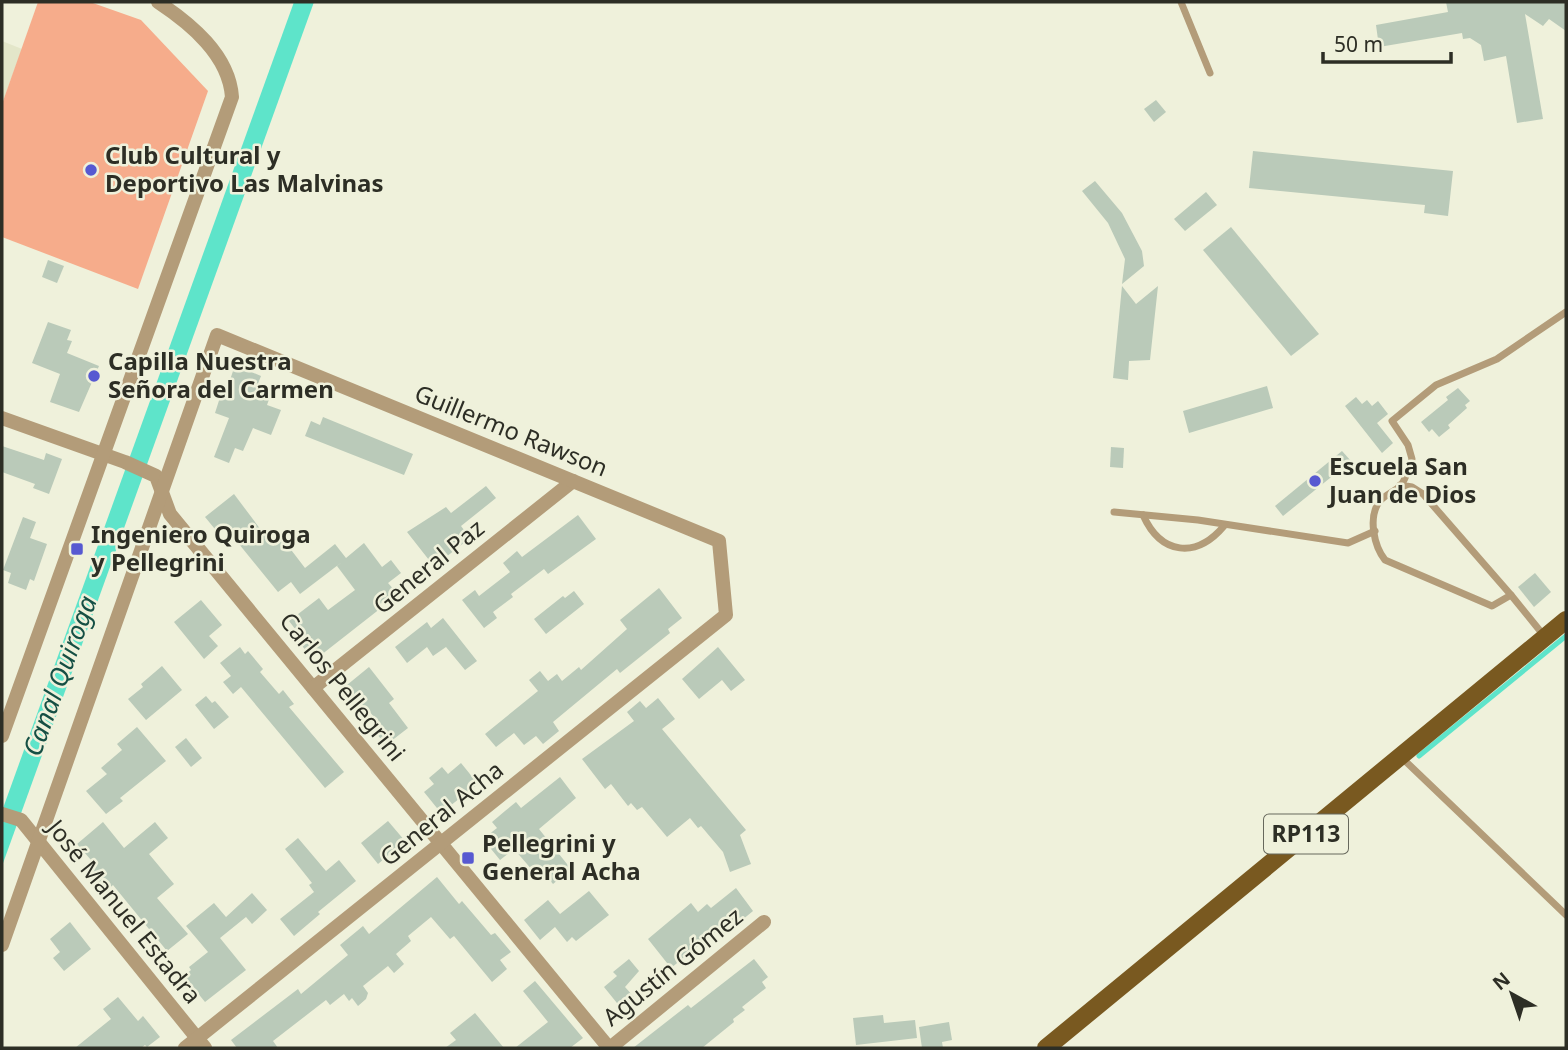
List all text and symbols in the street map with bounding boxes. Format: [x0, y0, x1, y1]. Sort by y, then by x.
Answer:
scale bar [1323, 21, 1451, 65]
text: 50 m [1334, 30, 1383, 58]
place label: Club Cultural y Deportivo Las Malvinas [105, 138, 383, 199]
marker: Club Cultural y Deportivo Las Malvinas [83, 162, 99, 178]
place label: Capilla Nuestra Señora del Carmen [108, 344, 334, 405]
marker: Capilla Nuestra Señora del Carmen [86, 368, 102, 384]
street label: Guillermo Rawson [410, 376, 613, 483]
place label: Escuela San Juan de Dios [1327, 449, 1476, 510]
marker: Escuela San Juan de Dios [1307, 473, 1323, 489]
street label: General Paz [366, 511, 490, 621]
place label: Ingeniero Quiroga y Pellegrini [91, 517, 311, 578]
marker: Ingeniero Quiroga y Pellegrini [69, 541, 85, 557]
water label: Canal Quiroga [13, 590, 105, 761]
street label: Carlos Pellegrini [273, 605, 414, 767]
street label: General Acha [372, 753, 510, 873]
street label: José Manuel Estadra [39, 811, 210, 1010]
road number: RP113 [1264, 814, 1348, 854]
place label: Pellegrini y General Acha [482, 826, 641, 887]
marker: Pellegrini y General Acha [460, 850, 476, 866]
street label: Agustín Gómez [595, 899, 749, 1033]
north arrow [1477, 959, 1547, 1029]
text: N [1487, 966, 1515, 996]

